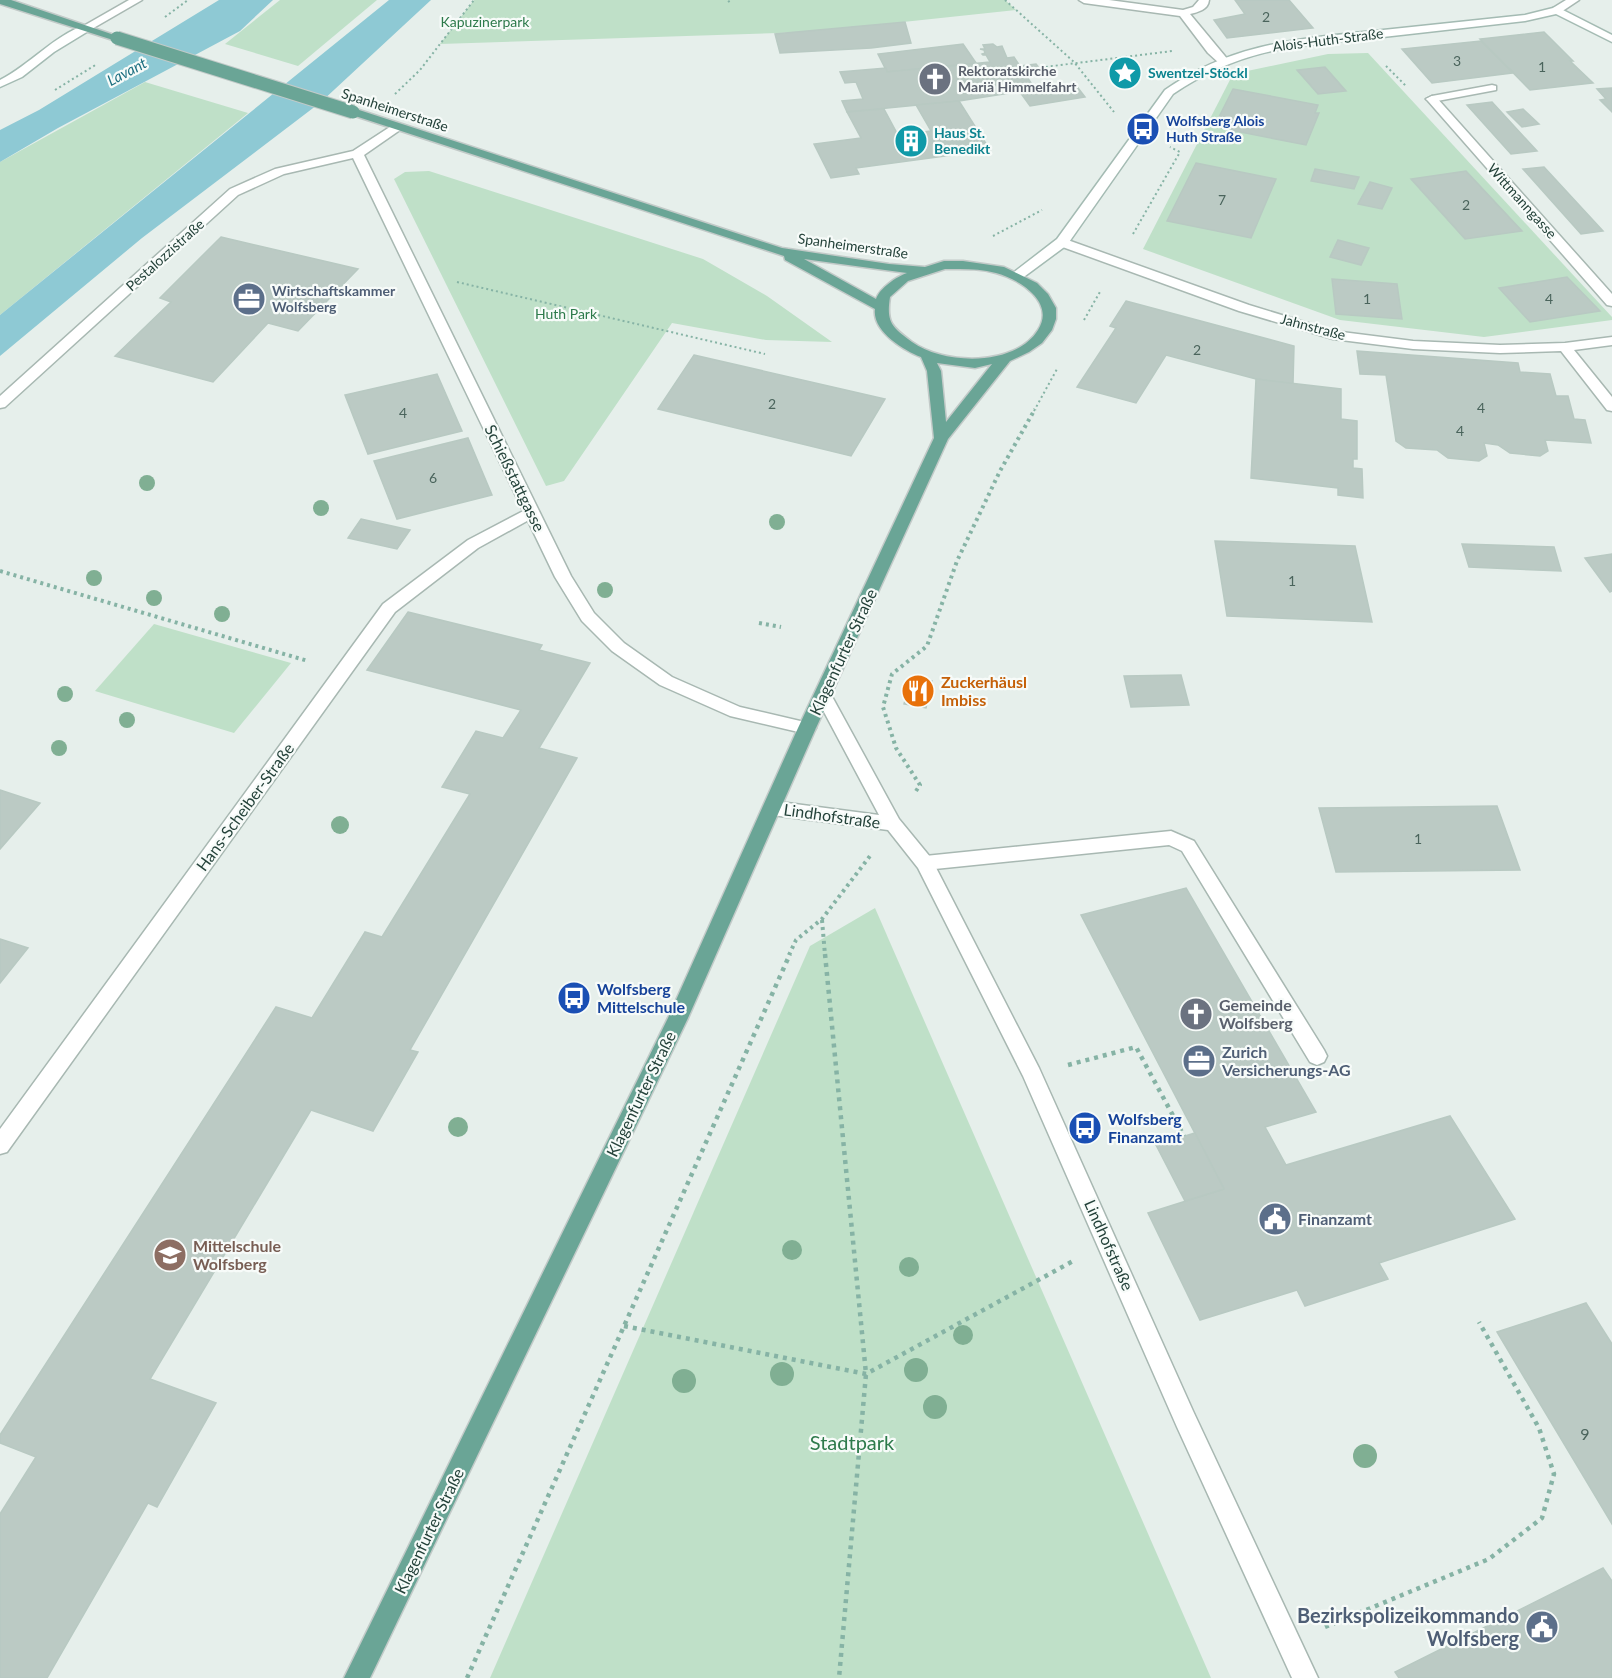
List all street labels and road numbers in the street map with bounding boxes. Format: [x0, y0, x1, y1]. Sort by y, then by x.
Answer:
street label: Alois-Huth-Straße [1272, 24, 1384, 55]
street label: Spanheimerstraße [340, 84, 451, 135]
street label: Wittmanngasse [1484, 160, 1561, 242]
street label: Pestalozzistraße [122, 215, 207, 294]
street label: Spanheimerstraße [797, 229, 909, 262]
street label: Jahnstraße [1279, 310, 1348, 343]
street label: Schießstattgasse [481, 421, 550, 534]
street label: Klagenfurter Straße [805, 586, 880, 718]
street label: Hans-Scheiber-Straße [192, 739, 297, 874]
street label: Lindhofstraße [783, 799, 882, 832]
street label: Klagenfurter Straße [602, 1028, 679, 1160]
street label: Lindhofstraße [1081, 1196, 1138, 1293]
street label: Klagenfurter Straße [390, 1465, 467, 1597]

